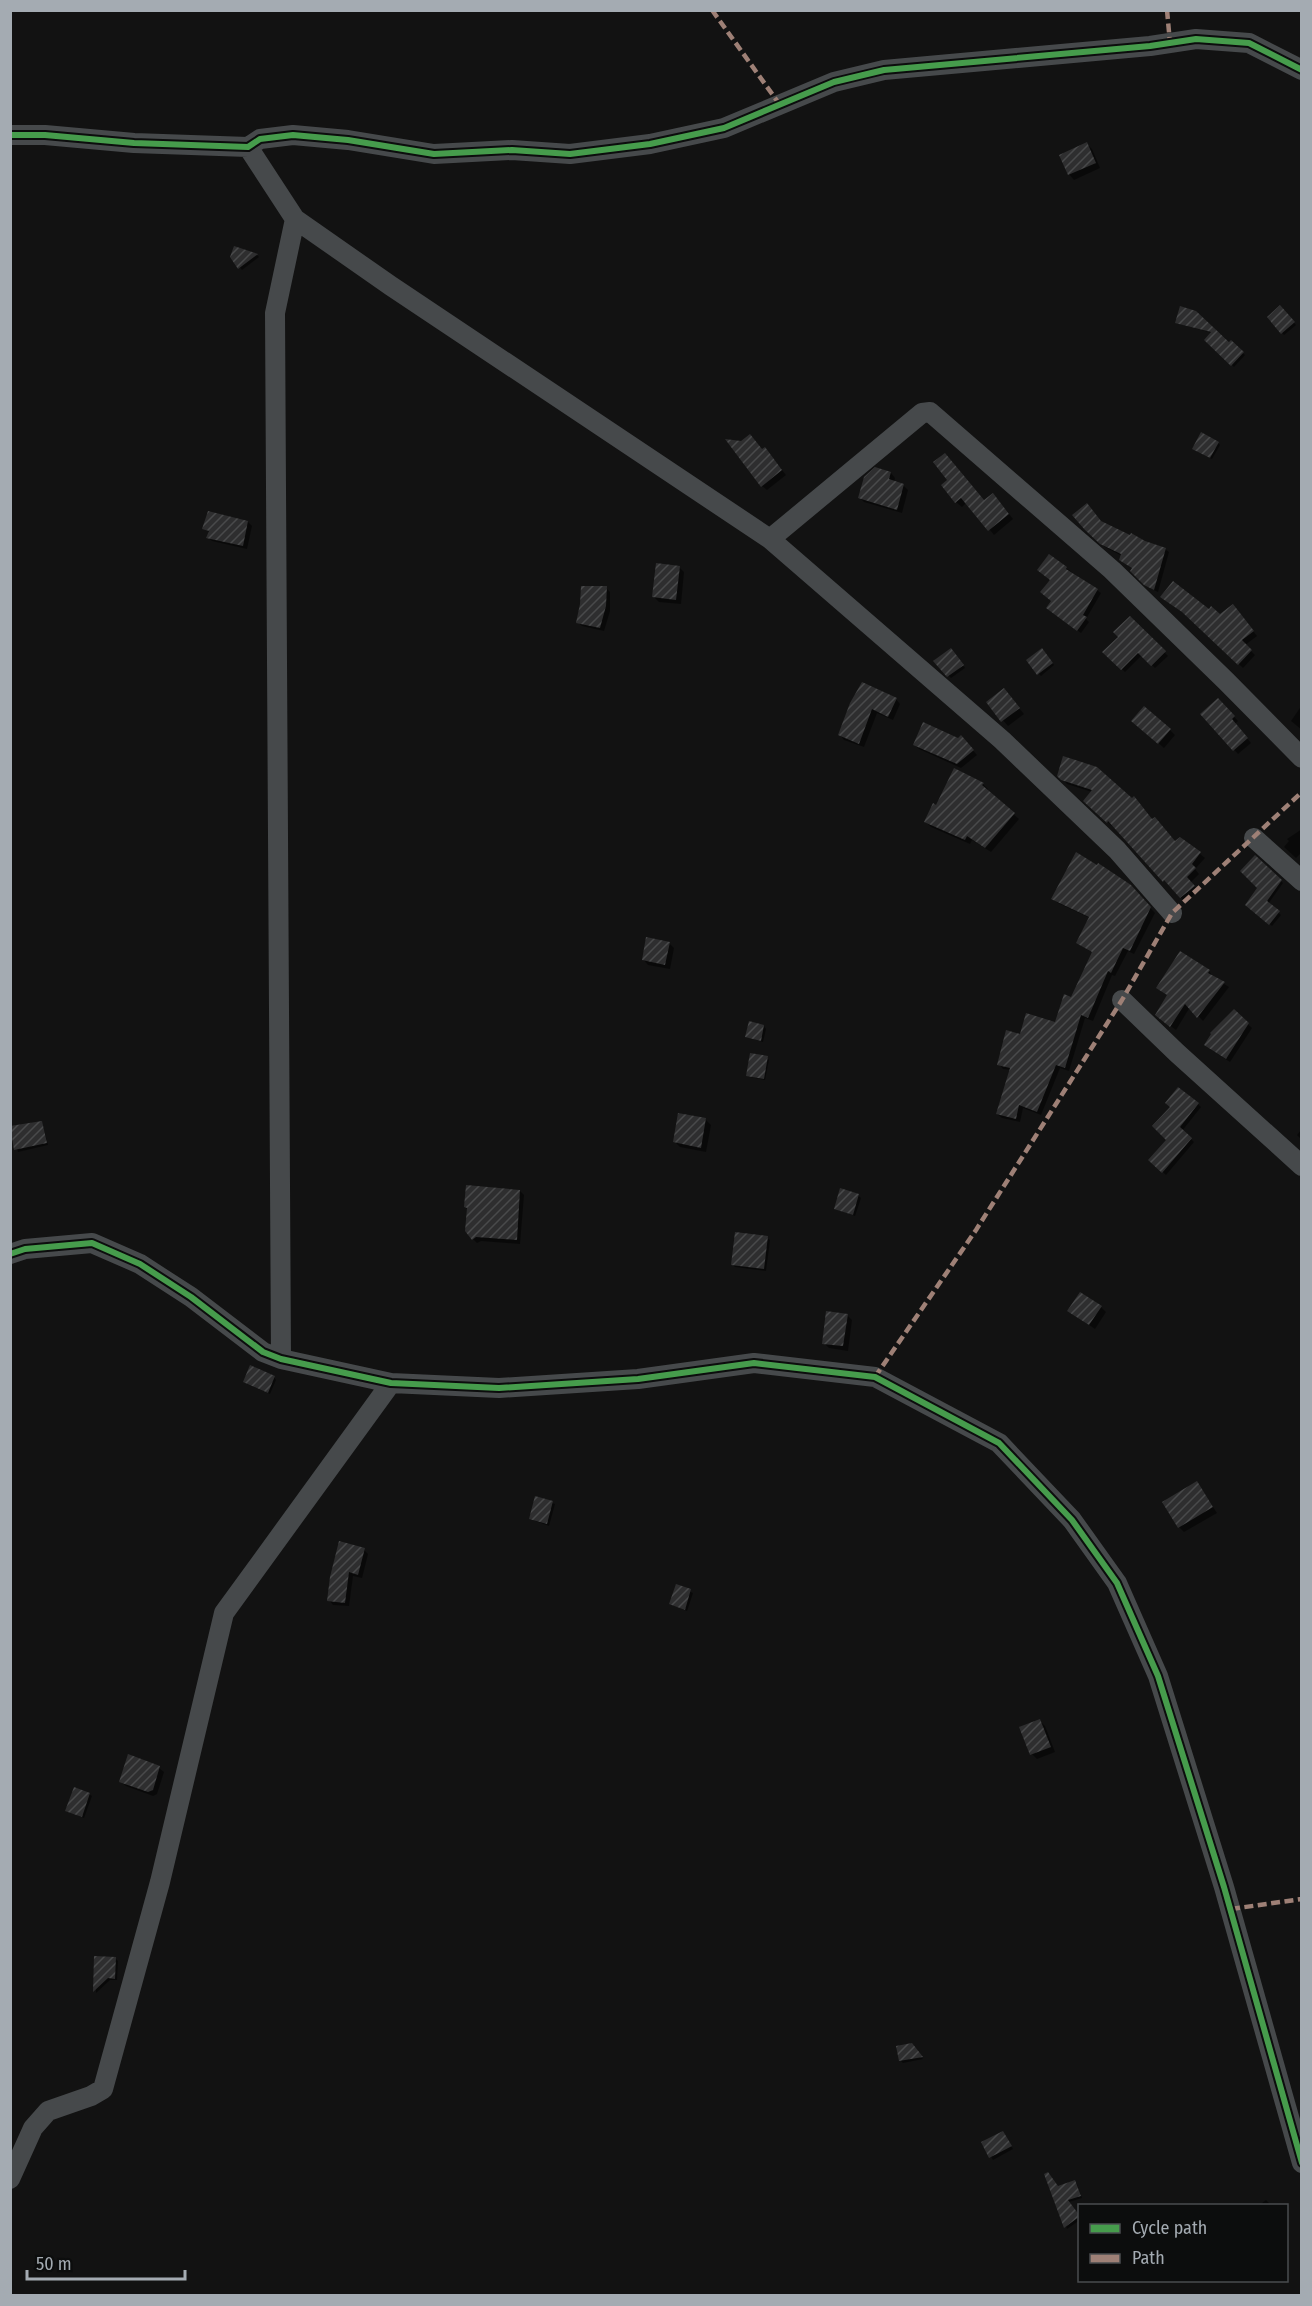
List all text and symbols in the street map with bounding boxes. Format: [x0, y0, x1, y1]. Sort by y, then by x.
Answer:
legend [1078, 2204, 1288, 2282]
text: Cycle path [1132, 2217, 1207, 2239]
scale bar [27, 2243, 184, 2281]
text: Path [1132, 2247, 1165, 2269]
text: 50 m [36, 2253, 72, 2275]

